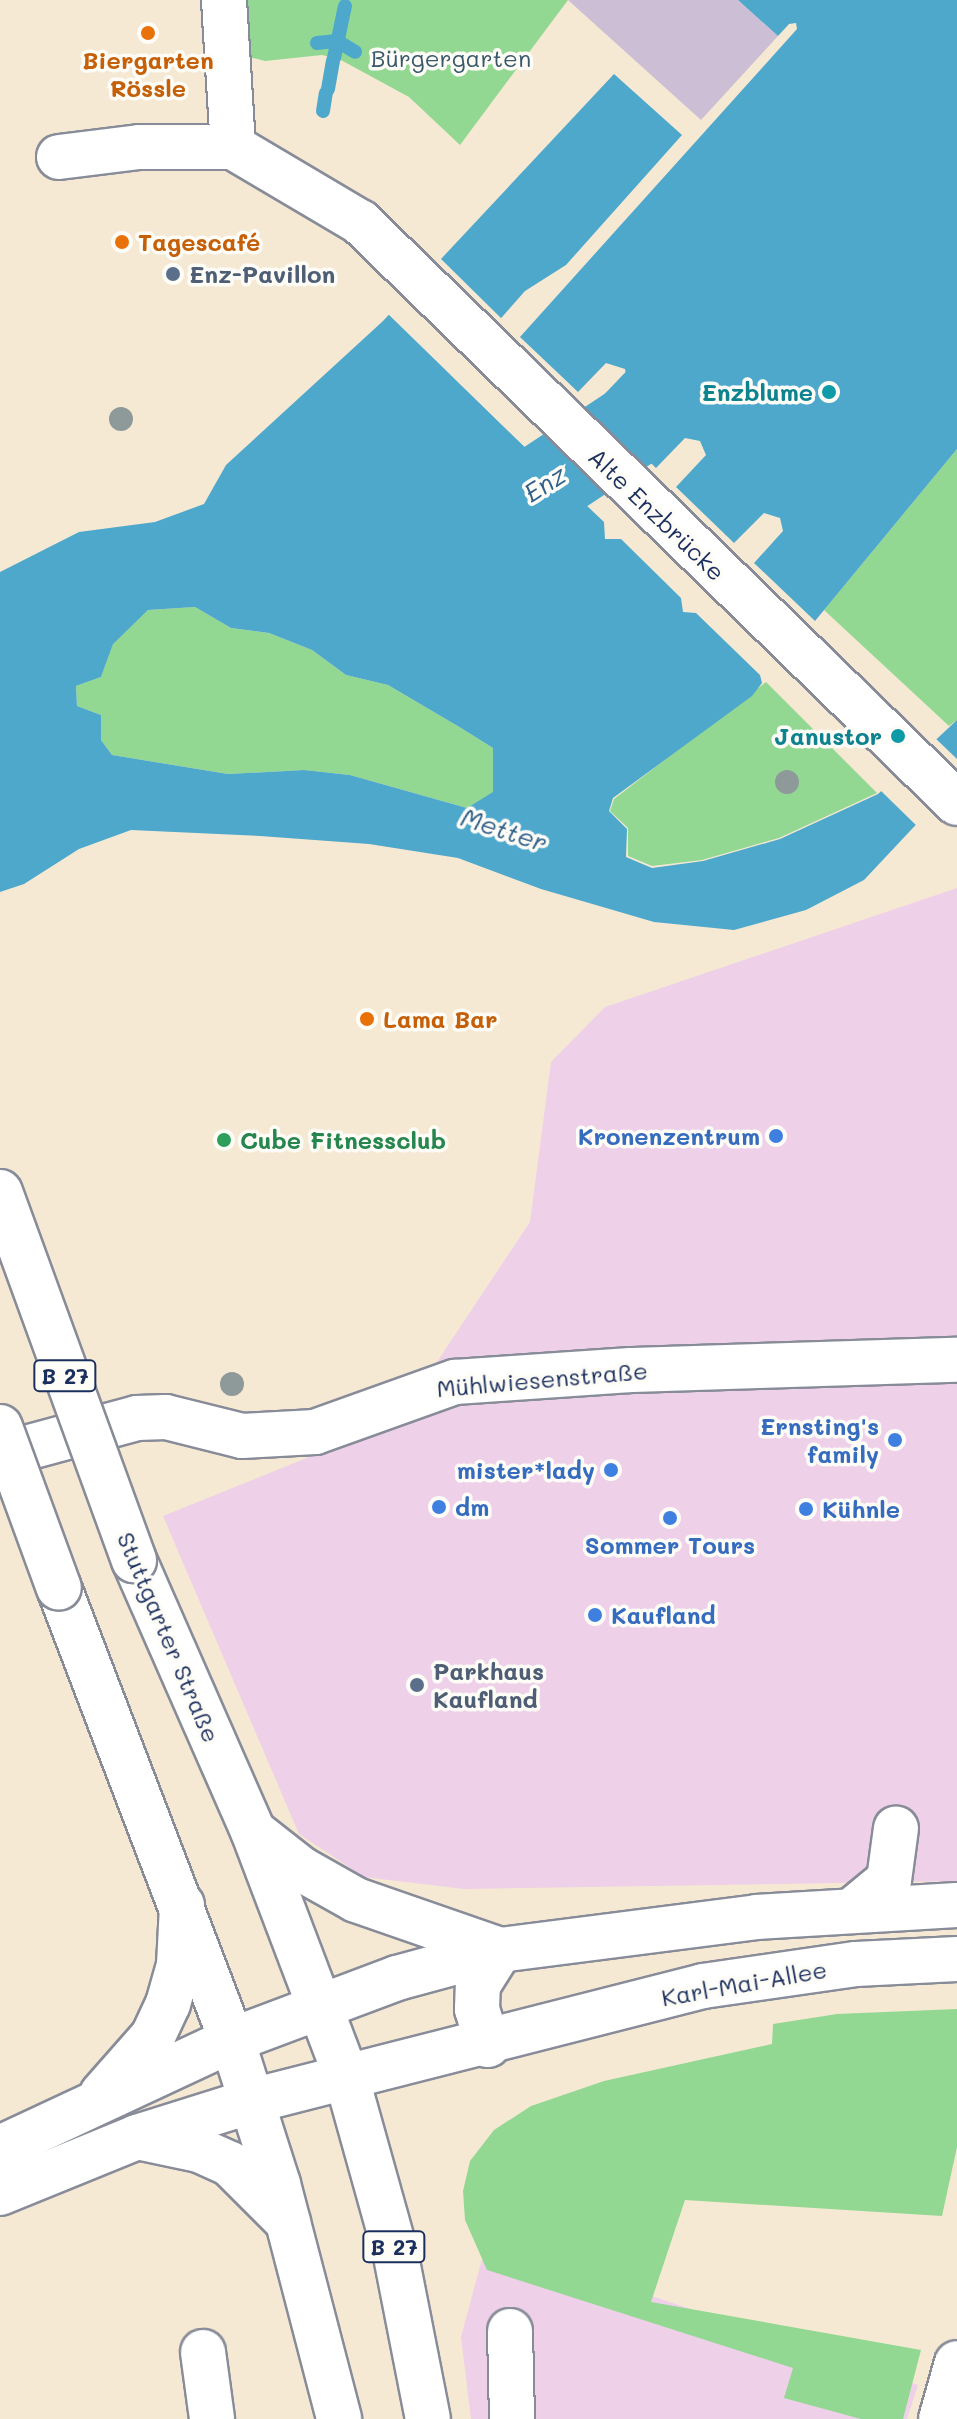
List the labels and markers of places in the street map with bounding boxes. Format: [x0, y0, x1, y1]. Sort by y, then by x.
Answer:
marker: Biergarten Rössle [139, 24, 157, 42]
place label: Biergarten Rössle [82, 46, 214, 102]
place label: Tagescafé [138, 228, 260, 256]
marker: Tagescafé [113, 233, 131, 251]
place label: Enz-Pavillon [189, 260, 335, 288]
marker: Enz-Pavillon [164, 265, 182, 283]
place label: Enzblume [701, 378, 813, 406]
marker: Enzblume [820, 383, 838, 401]
place label: Janustor [774, 722, 882, 750]
marker: Janustor [889, 727, 907, 745]
place label: Lama Bar [383, 1005, 498, 1033]
marker: Lama Bar [358, 1010, 376, 1028]
place label: Kronenzentrum [578, 1122, 760, 1150]
place label: Cube Fitnessclub [240, 1126, 446, 1154]
marker: Kronenzentrum [767, 1127, 785, 1145]
marker: Cube Fitnessclub [215, 1131, 233, 1149]
place label: Ernsting's family [760, 1412, 879, 1468]
marker: Ernsting's family [886, 1431, 904, 1449]
place label: mister*lady [457, 1456, 595, 1484]
marker: mister*lady [602, 1461, 620, 1479]
place label: dm [455, 1493, 489, 1521]
place label: Kühnle [822, 1495, 900, 1523]
marker: dm [430, 1498, 448, 1516]
marker: Kühnle [797, 1500, 815, 1518]
marker: Sommer Tours [661, 1509, 679, 1527]
place label: Sommer Tours [585, 1531, 755, 1559]
place label: Kaufland [611, 1601, 716, 1629]
marker: Kaufland [586, 1606, 604, 1624]
place label: Parkhaus Kaufland [433, 1657, 544, 1713]
marker: Parkhaus Kaufland [408, 1676, 426, 1694]

